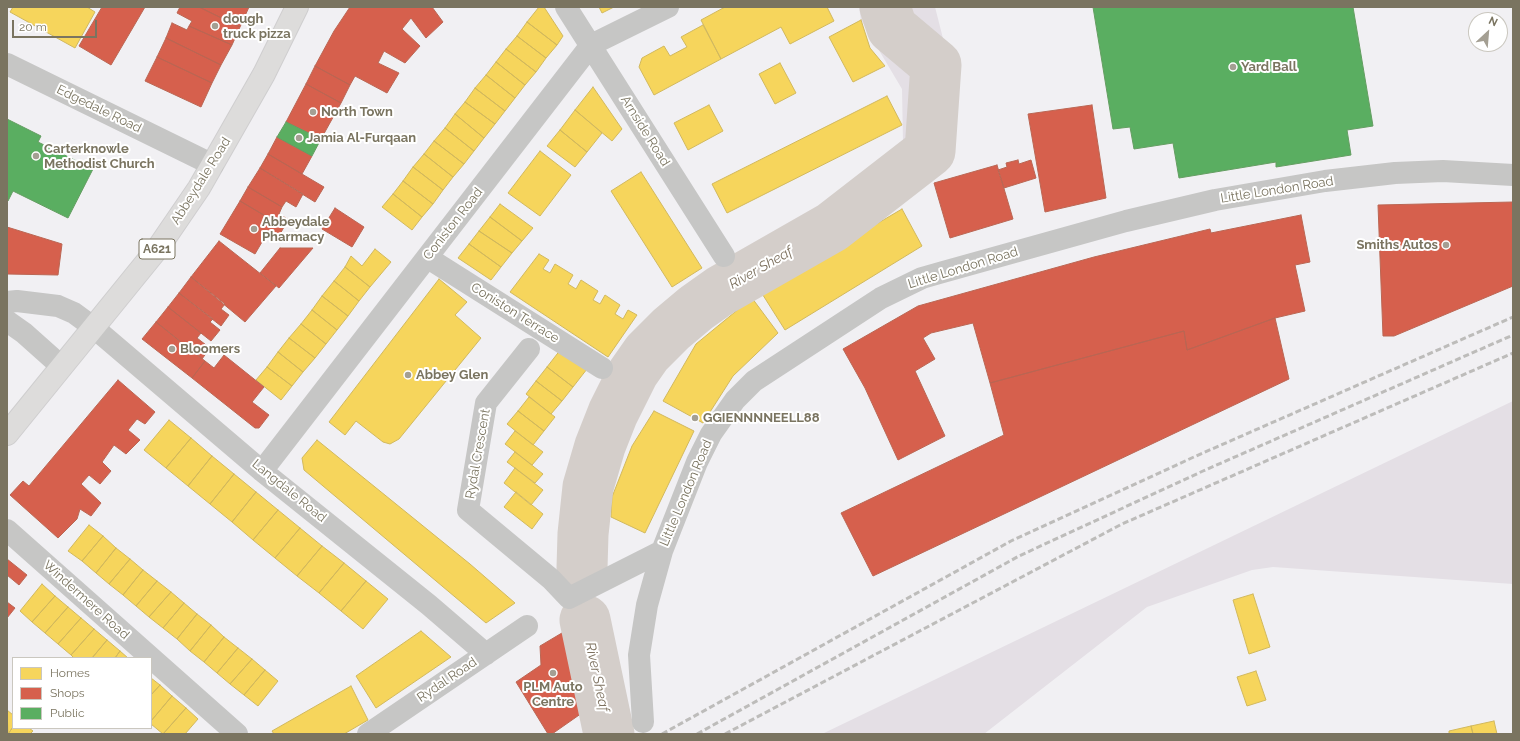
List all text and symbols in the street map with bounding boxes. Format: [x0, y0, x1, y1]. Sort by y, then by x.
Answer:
place label: dough truck pizza [223, 11, 291, 42]
scale bar [14, 12, 99, 38]
north arrow [1468, 12, 1508, 52]
text: N [1486, 14, 1500, 29]
text: 20 m [19, 20, 47, 34]
marker: dough truck pizza [210, 21, 220, 31]
place label: Yard Ball [1241, 59, 1297, 75]
marker: Yard Ball [1228, 62, 1238, 72]
street label: Edgedale Road [54, 82, 144, 136]
street label: Arnside Road [617, 93, 673, 169]
place label: North Town [321, 104, 393, 120]
marker: North Town [308, 107, 318, 117]
place label: Jamia Al-Furqaan [307, 130, 416, 146]
marker: Jamia Al-Furqaan [294, 133, 304, 143]
street label: Abbeydale Road [168, 134, 234, 228]
place label: Carterknowle Methodist Church [44, 141, 155, 172]
marker: Carterknowle Methodist Church [31, 151, 41, 161]
street label: Little London Road [1219, 173, 1335, 207]
street label: Coniston Road [420, 185, 486, 263]
place label: Abbeydale Pharmacy [262, 214, 329, 245]
marker: Abbeydale Pharmacy [249, 224, 259, 234]
place label: Smiths Autos [1356, 237, 1438, 253]
road number: A621 [139, 239, 175, 259]
marker: Smiths Autos [1441, 240, 1451, 250]
water label: River Sheaf [726, 243, 796, 293]
street label: Little London Road [906, 244, 1020, 292]
street label: Coniston Terrace [468, 280, 562, 346]
place label: Bloomers [180, 341, 240, 357]
marker: Bloomers [167, 344, 177, 354]
place label: Abbey Glen [416, 367, 488, 383]
marker: Abbey Glen [403, 370, 413, 380]
street label: Rydal Crescent [462, 408, 494, 500]
place label: GGIENNNNEELL88 [703, 410, 820, 426]
marker: GGIENNNNEELL88 [690, 413, 700, 423]
street label: Little London Road [656, 437, 716, 549]
street label: Langdale Road [249, 456, 329, 526]
street label: Windermere Road [40, 557, 132, 643]
water label: River Sheaf [581, 641, 613, 713]
street label: Rydal Road [414, 654, 480, 706]
legend [12, 657, 152, 729]
text: Homes [50, 666, 90, 680]
marker: PLM Auto Centre [548, 668, 558, 678]
place label: PLM Auto Centre [523, 679, 583, 710]
text: Shops [50, 686, 85, 700]
text: Public [50, 706, 84, 720]

